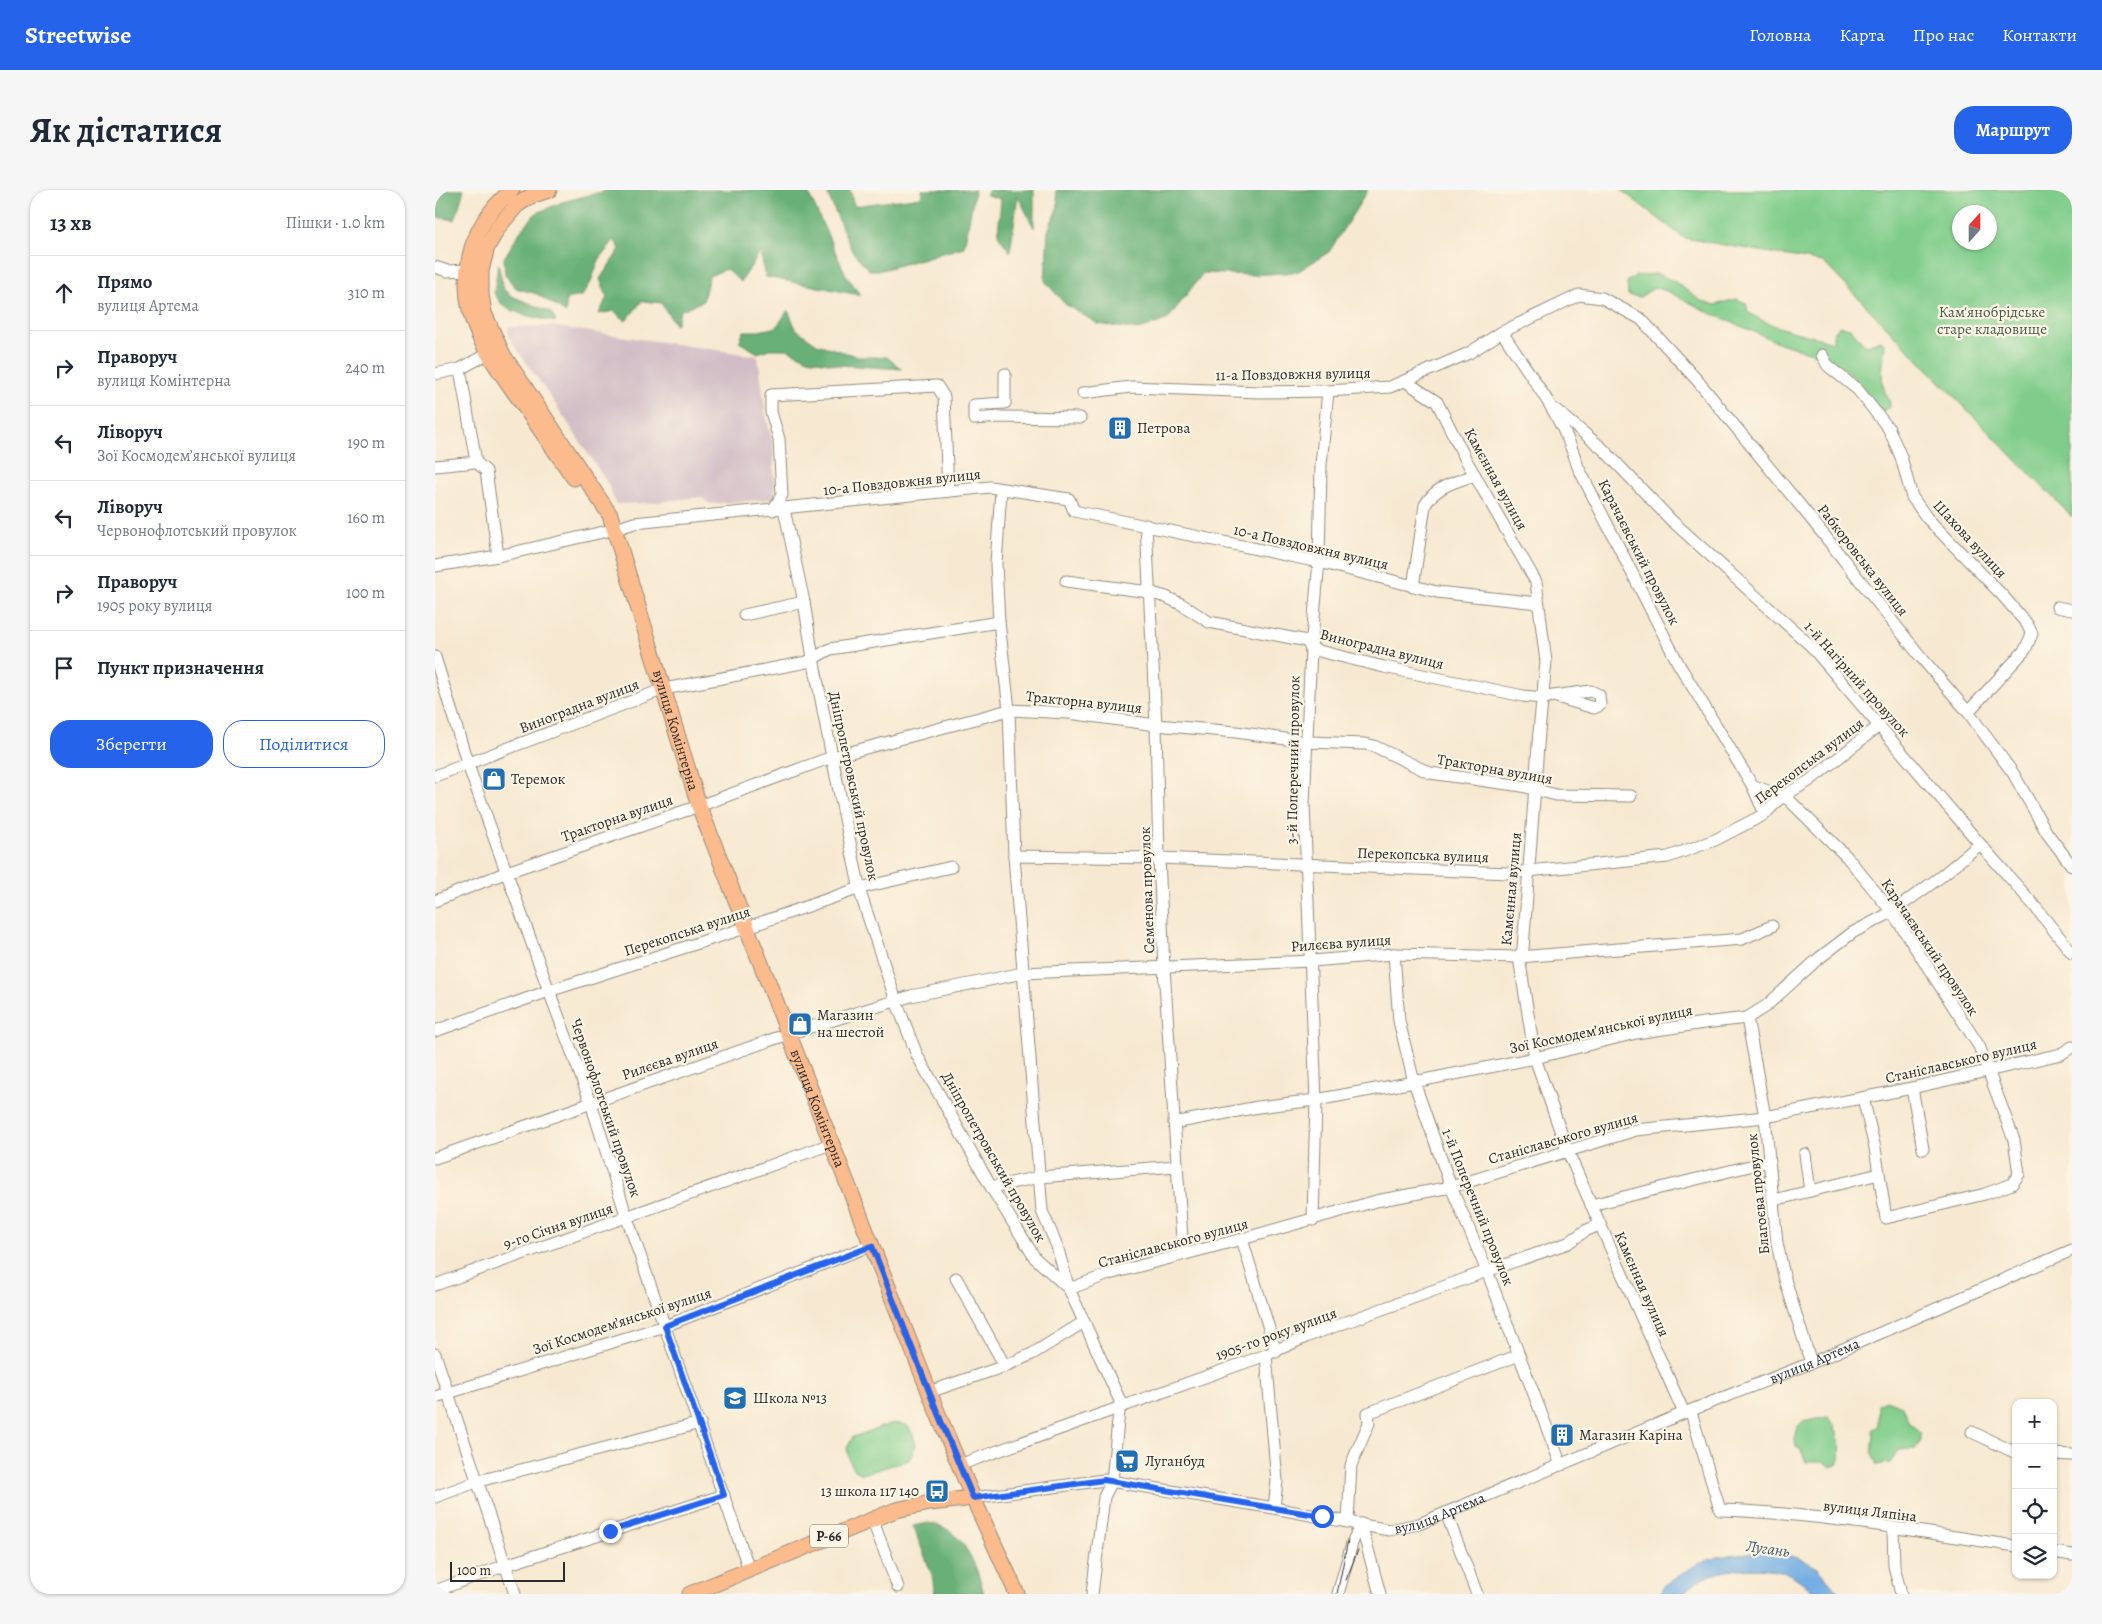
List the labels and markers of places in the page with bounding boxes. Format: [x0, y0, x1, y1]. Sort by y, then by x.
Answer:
building icon: Петрова [1107, 415, 1133, 441]
place label: Петрова [1137, 418, 1190, 438]
shop icon: Теремок [481, 766, 507, 792]
place label: Теремок [511, 769, 566, 789]
place label: Магазин на шестой [817, 1005, 884, 1042]
shop icon: Магазин на шестой [787, 1011, 813, 1037]
school or university icon: Школа №13 [722, 1385, 748, 1411]
place label: Школа №13 [753, 1388, 827, 1408]
building icon: Магазин Каріна [1549, 1422, 1575, 1448]
place label: Магазин Каріна [1579, 1425, 1683, 1445]
supermarket icon: Луганбуд [1114, 1448, 1140, 1474]
place label: Луганбуд [1145, 1451, 1205, 1471]
bus stop icon: 13 школа 117 140 [924, 1478, 950, 1504]
place label: 13 школа 117 140 [821, 1481, 919, 1501]

